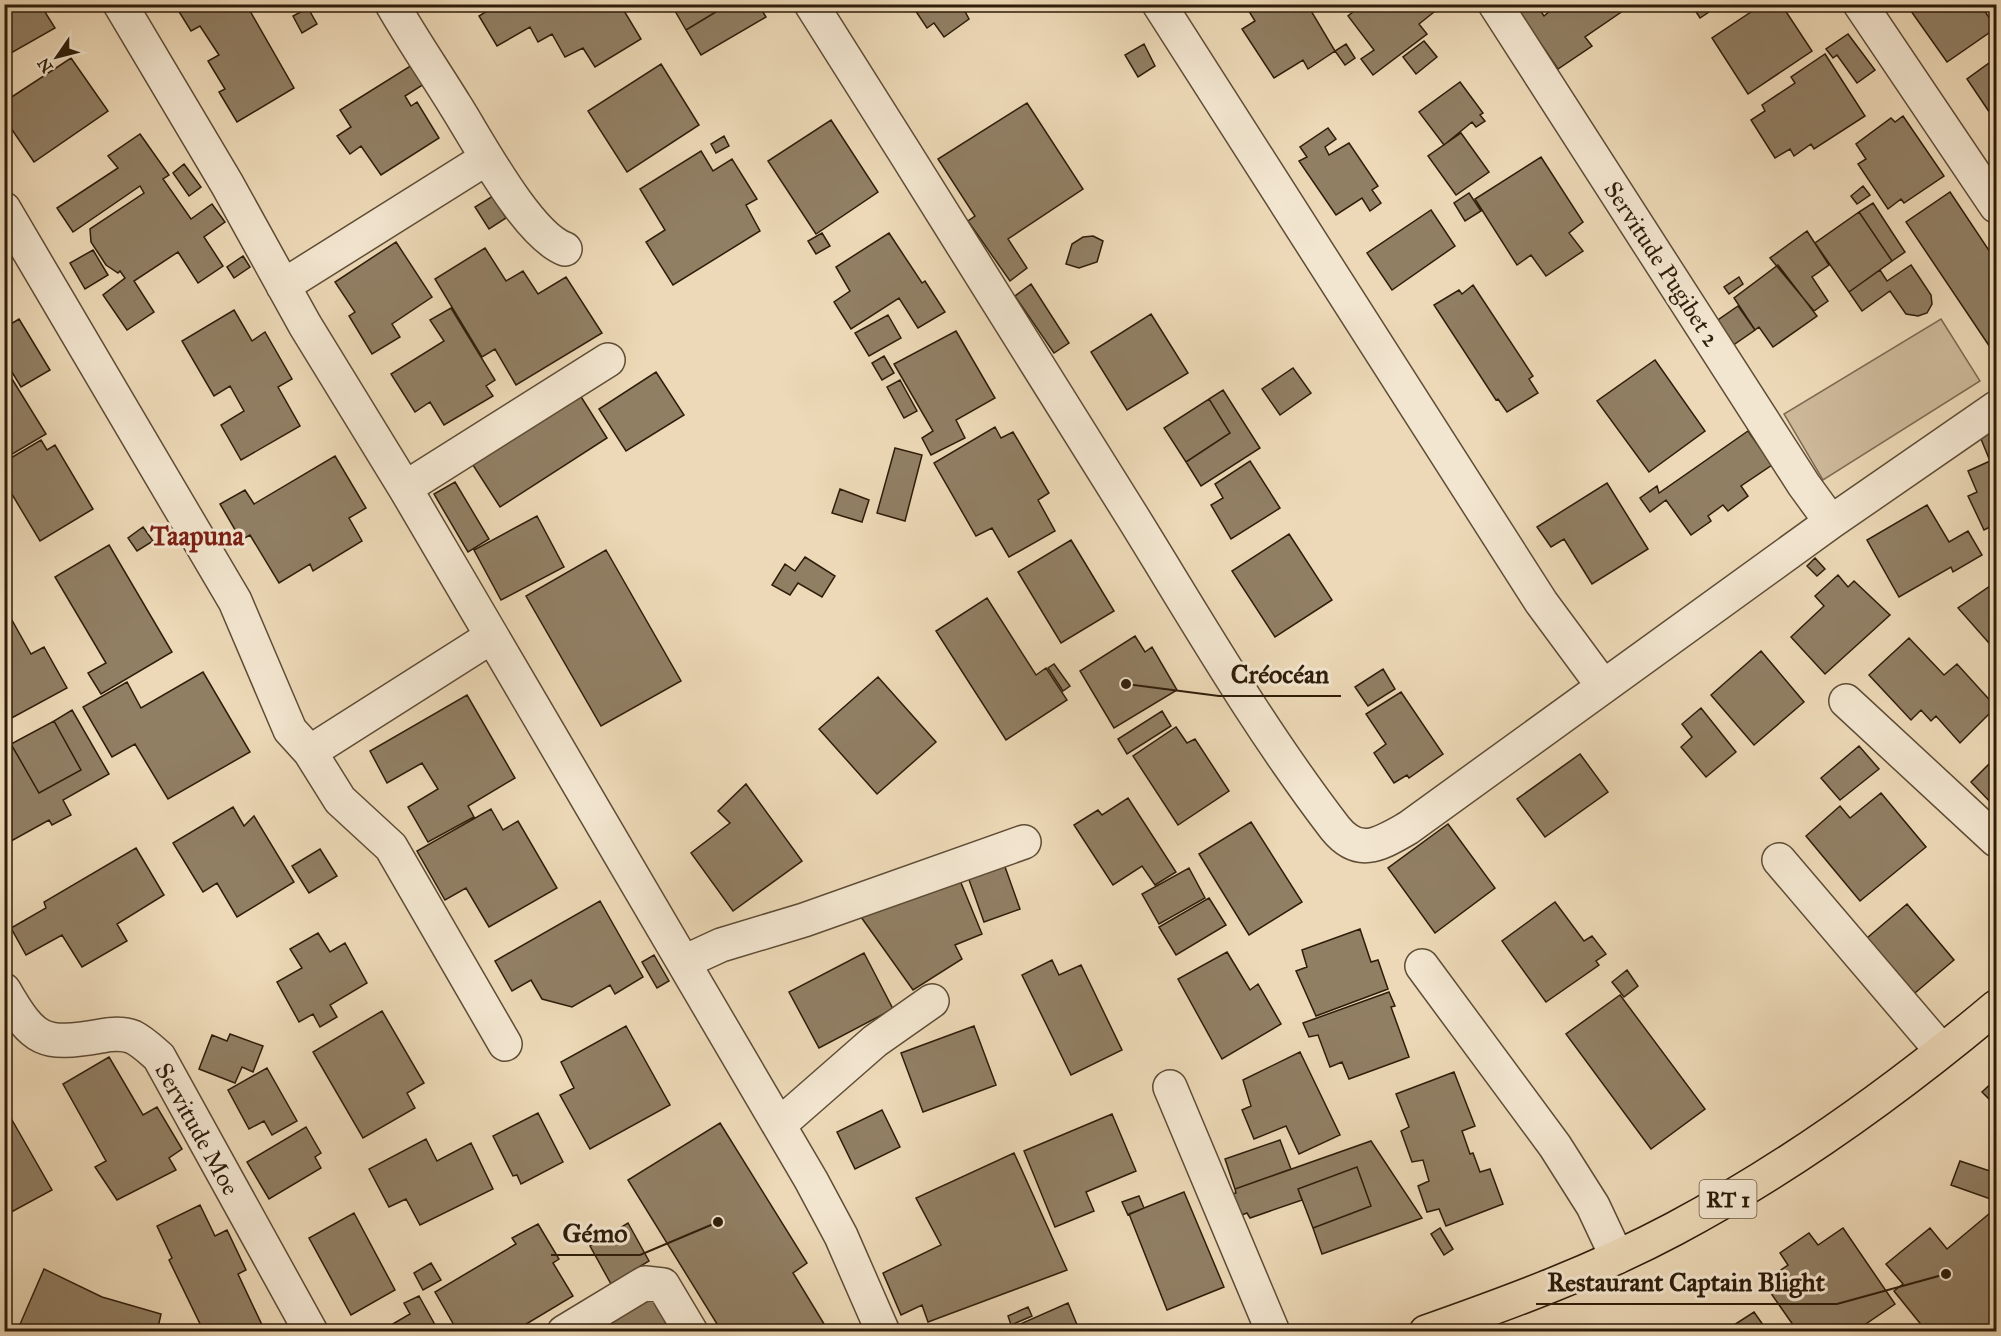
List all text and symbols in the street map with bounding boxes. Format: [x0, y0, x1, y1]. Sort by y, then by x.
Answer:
north arrow [27, 27, 87, 87]
text: N [33, 54, 57, 76]
street label: Servitude Pugibet 2 [1597, 176, 1727, 352]
district label: Taapuna [149, 519, 244, 553]
callout: Créocéan [1219, 652, 1341, 696]
text: Créocéan [1231, 658, 1329, 690]
street label: Servitude Moe [148, 1058, 246, 1200]
road number: RT 1 [1700, 1180, 1756, 1218]
callout: Gémo [551, 1211, 640, 1255]
text: Gémo [563, 1217, 627, 1249]
callout: Restaurant Captain Blight [1536, 1260, 1837, 1304]
text: Restaurant Captain Blight [1547, 1266, 1826, 1299]

